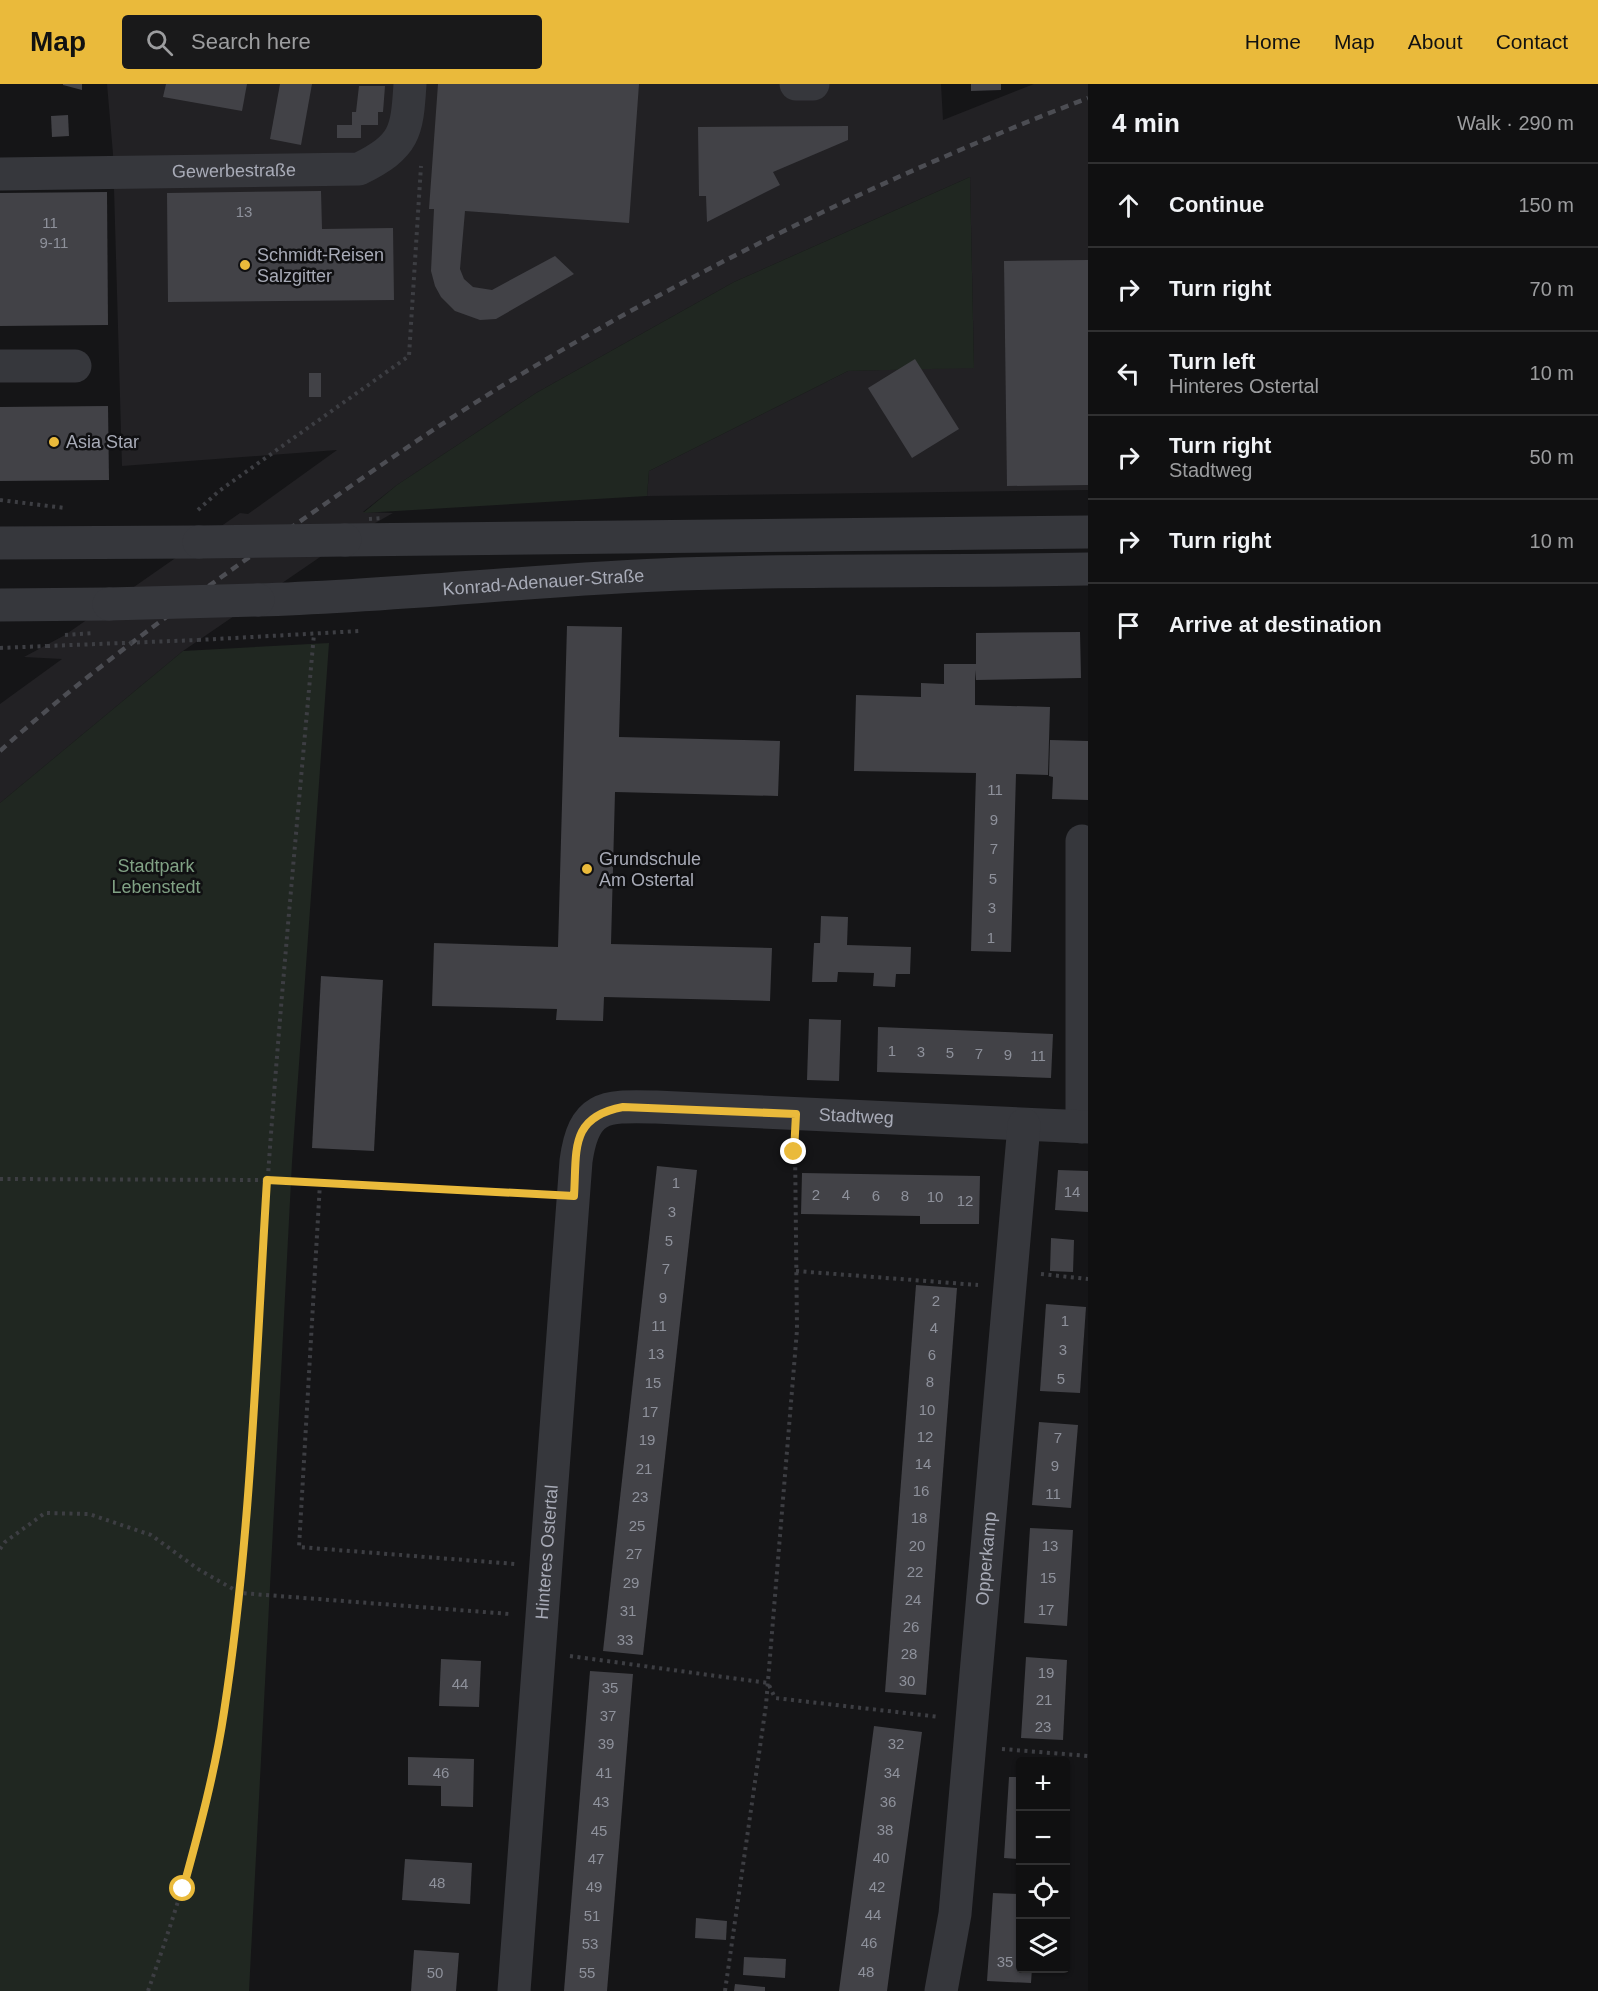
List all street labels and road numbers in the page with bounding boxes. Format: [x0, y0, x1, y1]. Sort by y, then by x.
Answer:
street label: Gewerbestraße [172, 160, 296, 182]
street label: Konrad-Adenauer-Straße [442, 566, 645, 599]
street label: Stadtweg [818, 1105, 894, 1128]
street label: Hinteres Ostertal [532, 1484, 562, 1620]
street label: Opperkamp [972, 1511, 1000, 1606]

